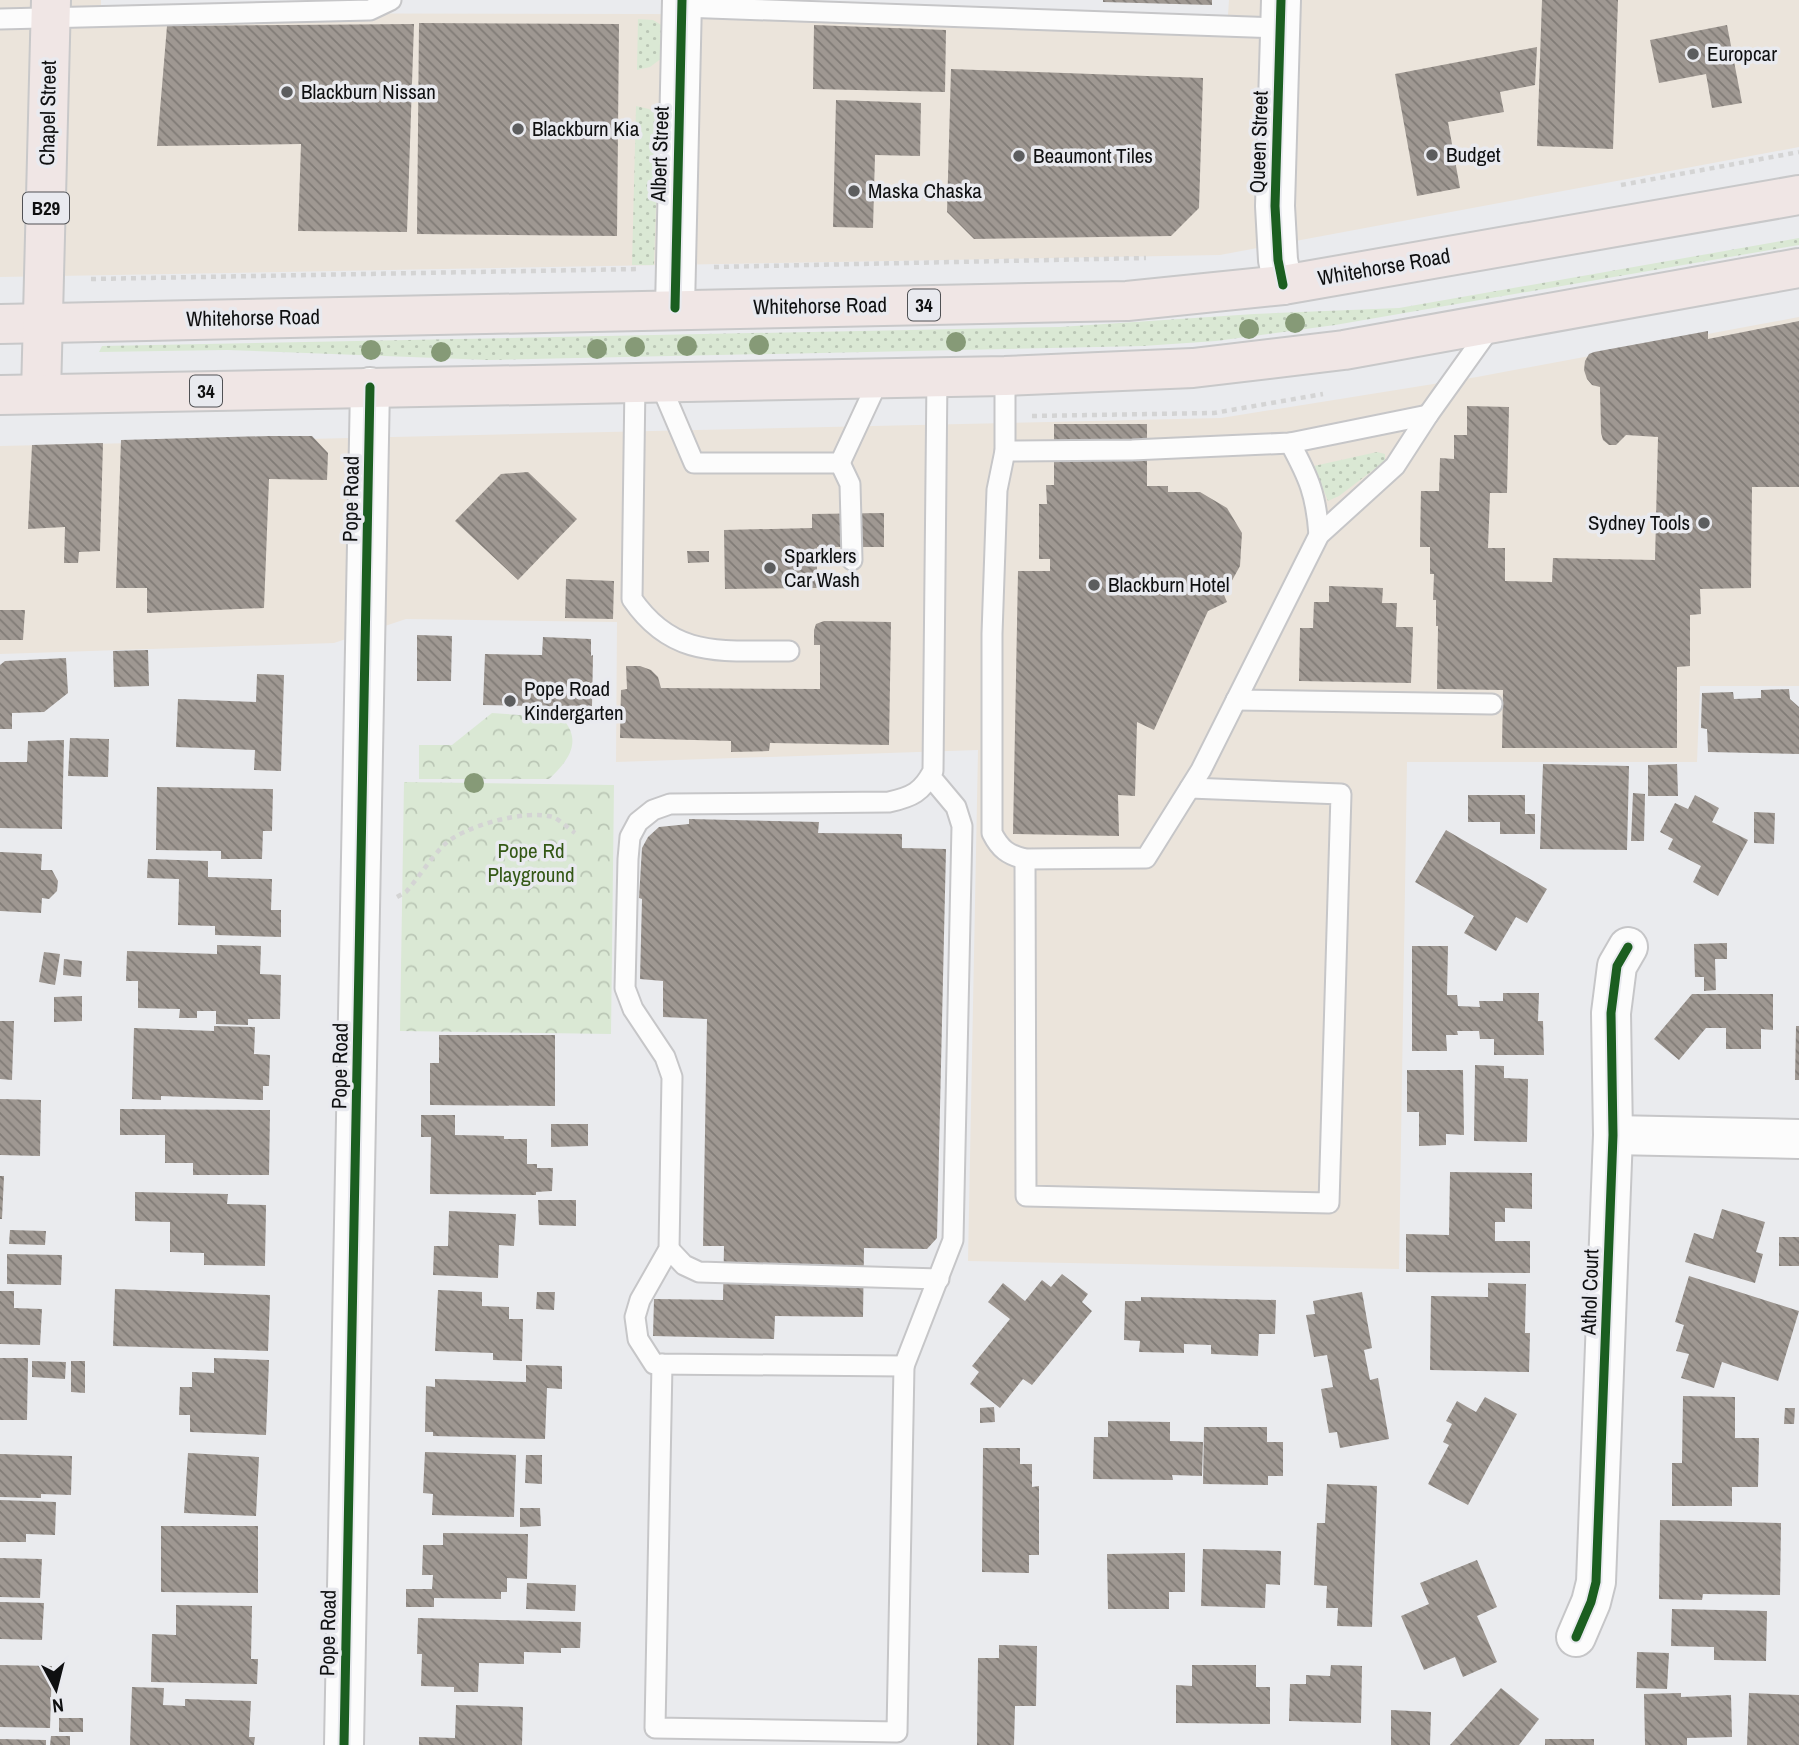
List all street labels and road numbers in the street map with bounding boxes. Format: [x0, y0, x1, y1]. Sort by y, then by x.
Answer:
street label: Chapel Street [32, 60, 63, 166]
street label: Queen Street [1242, 90, 1275, 194]
street label: Albert Street [643, 105, 676, 203]
road number: B29 [23, 192, 69, 224]
street label: Whitehorse Road [1315, 241, 1452, 292]
street label: Whitehorse Road [753, 290, 887, 321]
road number: 34 [908, 290, 940, 320]
street label: Whitehorse Road [186, 302, 320, 333]
road number: 34 [190, 376, 222, 406]
street label: Pope Road [335, 456, 366, 542]
street label: Pope Road [324, 1023, 355, 1109]
street label: Athol Court [1573, 1248, 1606, 1337]
street label: Pope Road [312, 1590, 343, 1676]

